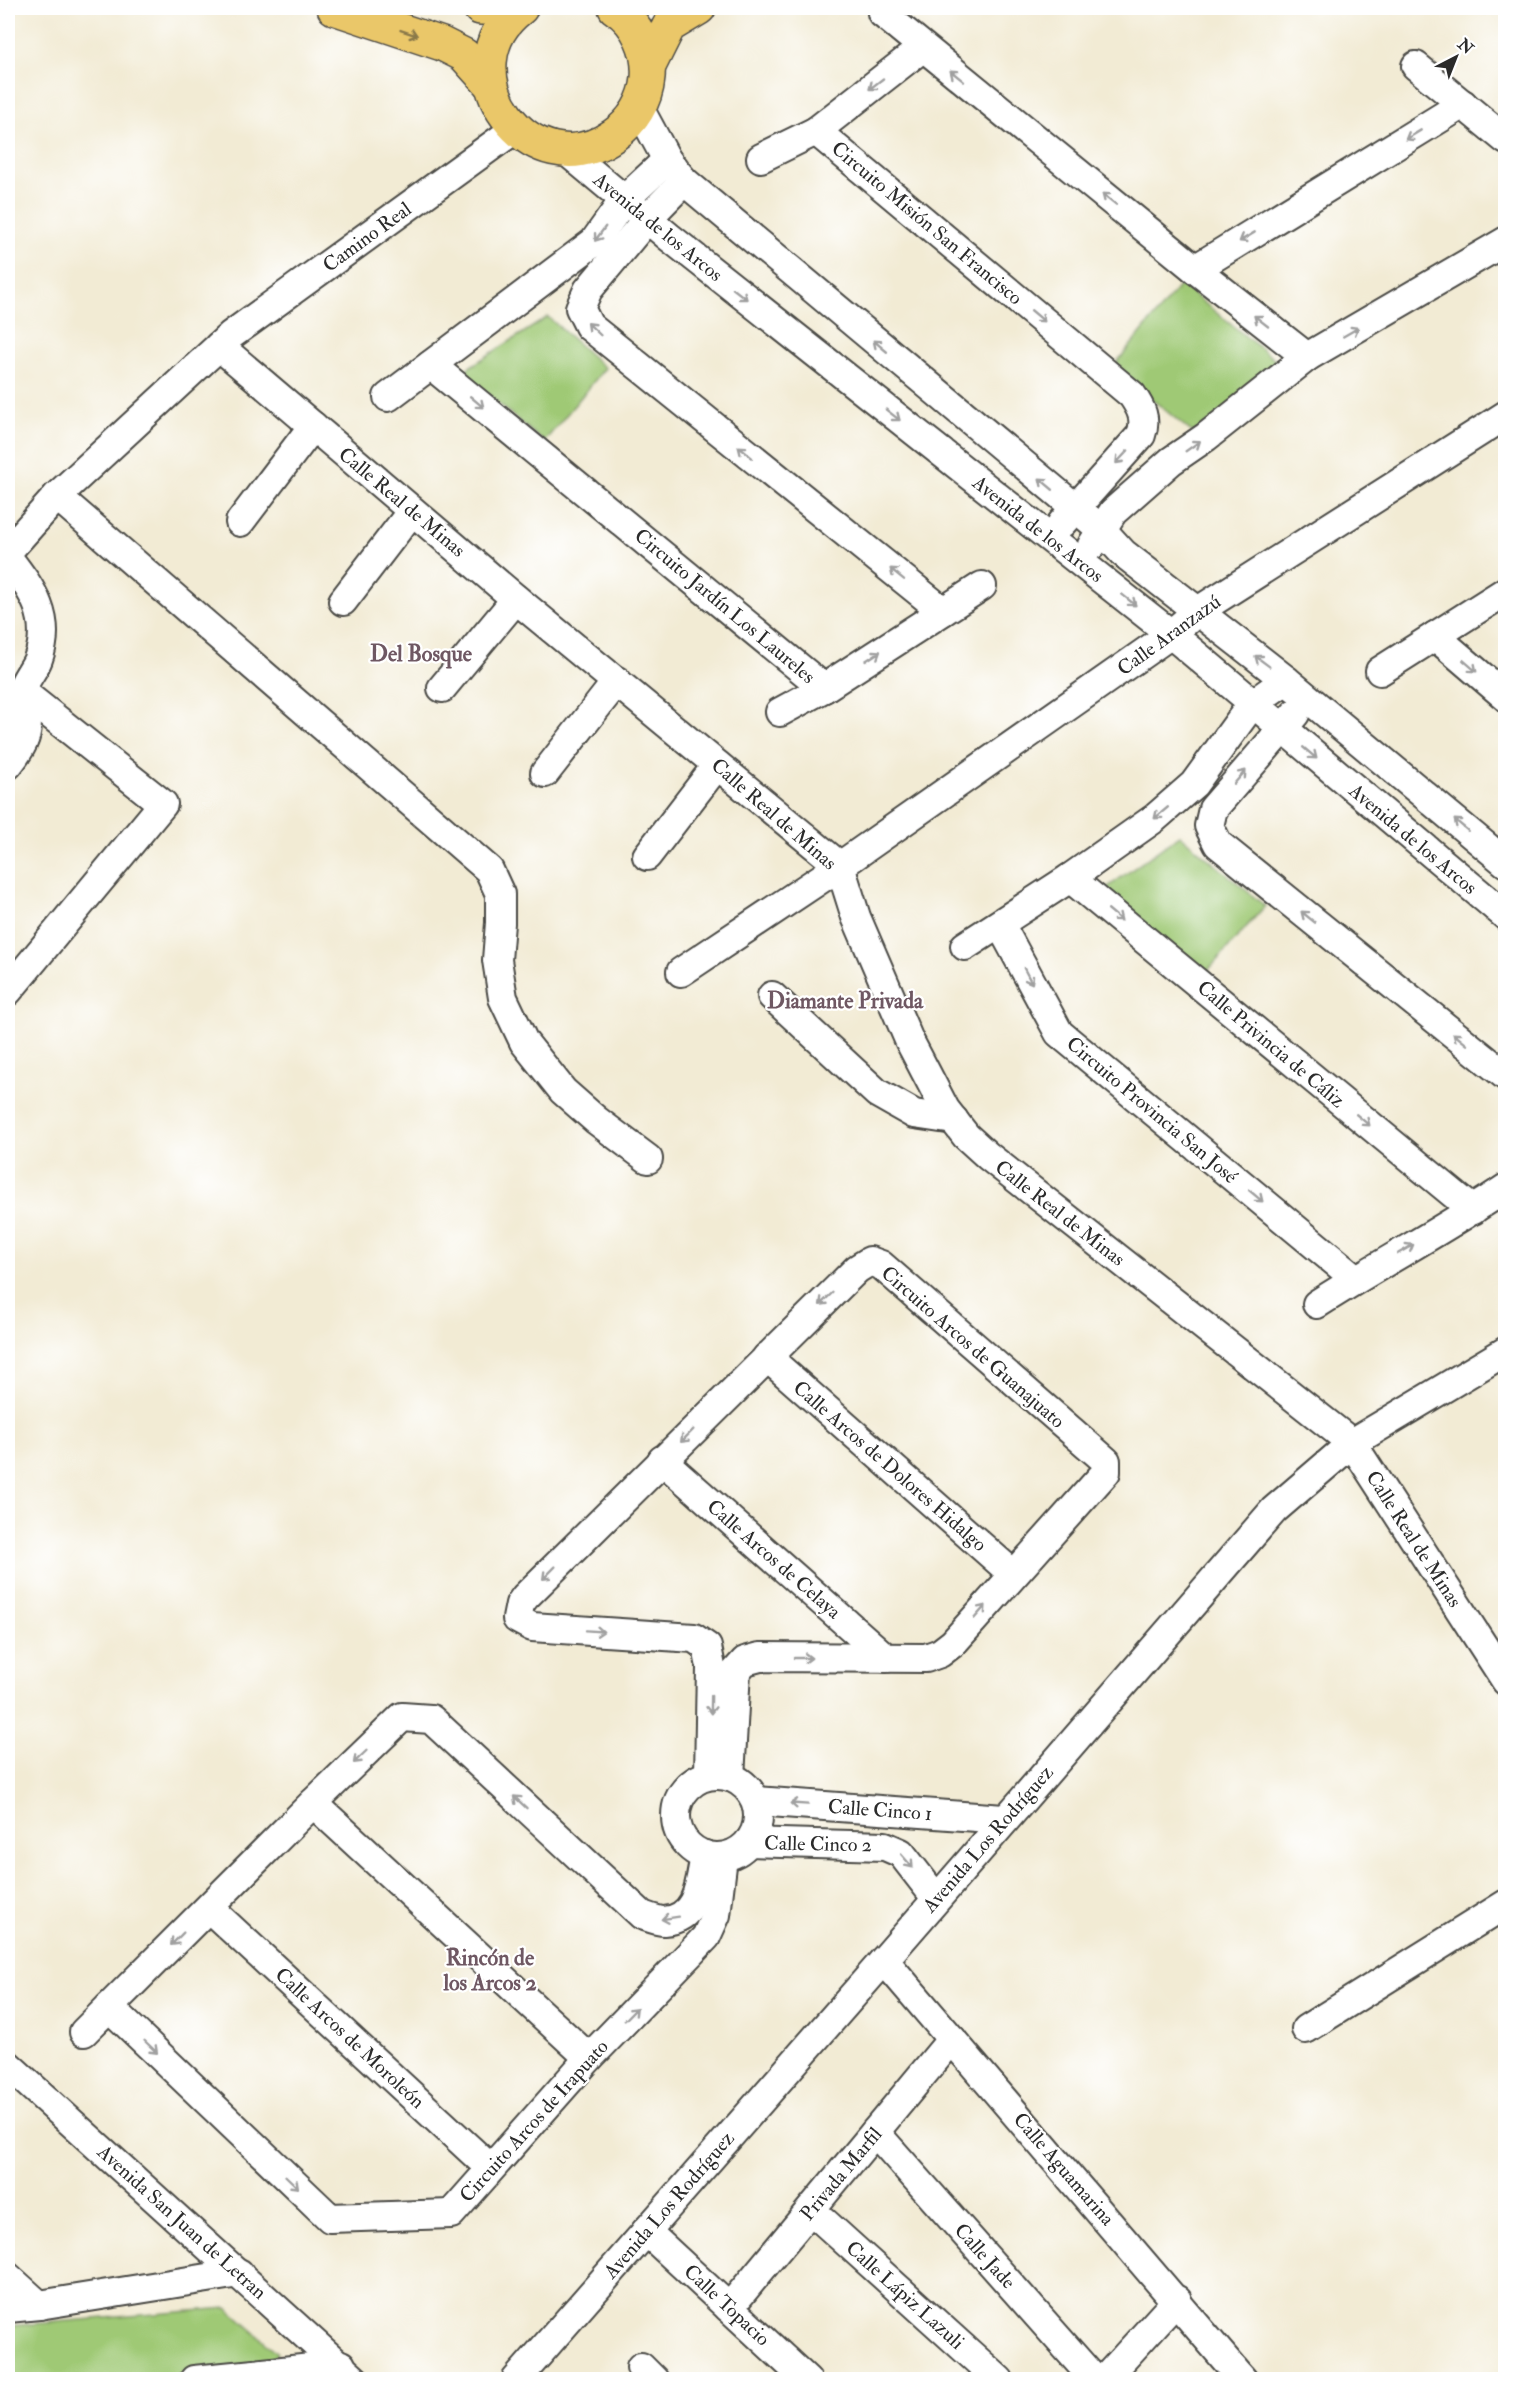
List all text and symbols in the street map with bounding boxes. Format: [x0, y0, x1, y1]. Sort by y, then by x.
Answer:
north arrow [1426, 27, 1486, 87]
one-way arrow [399, 28, 418, 39]
text: N [1453, 34, 1478, 59]
one-way arrow [950, 70, 966, 83]
one-way arrow [868, 77, 884, 90]
one-way arrow [1405, 129, 1422, 141]
street label: Circuito Misión San Francisco [826, 136, 1028, 310]
street label: Avenida de los Arcos [587, 166, 728, 287]
one-way arrow [1102, 192, 1117, 206]
street label: Camino Real [318, 196, 416, 278]
one-way arrow [593, 226, 606, 242]
one-way arrow [1239, 231, 1256, 243]
one-way arrow [732, 287, 748, 300]
one-way arrow [1030, 310, 1046, 323]
one-way arrow [1253, 314, 1269, 327]
one-way arrow [587, 322, 602, 336]
one-way arrow [1342, 325, 1359, 337]
one-way arrow [873, 339, 889, 352]
one-way arrow [469, 395, 484, 409]
one-way arrow [885, 408, 901, 421]
one-way arrow [1184, 440, 1200, 452]
street label: Calle Real de Minas [333, 442, 471, 562]
one-way arrow [738, 445, 754, 458]
one-way arrow [1115, 449, 1129, 464]
street label: Avenida de los Arcos [967, 469, 1109, 588]
one-way arrow [1039, 477, 1054, 491]
street label: Circuito Jardín Los Laureles [630, 523, 821, 689]
one-way arrow [890, 568, 906, 581]
street label: Calle Aranzazú [1112, 589, 1226, 681]
one-way arrow [1120, 594, 1136, 607]
district label: Del Bosque [370, 640, 473, 669]
one-way arrow [864, 650, 881, 662]
one-way arrow [1254, 654, 1270, 667]
one-way arrow [1462, 660, 1478, 673]
one-way arrow [1302, 746, 1318, 759]
street label: Calle Real de Minas [706, 753, 842, 875]
one-way arrow [1233, 770, 1247, 785]
street label: Avenida de los Arcos [1343, 778, 1482, 900]
one-way arrow [1153, 806, 1169, 819]
one-way arrow [1454, 818, 1469, 832]
one-way arrow [1107, 909, 1123, 922]
one-way arrow [1300, 910, 1316, 923]
one-way arrow [1023, 966, 1034, 984]
street label: Calle Privincia de Cáliz [1192, 975, 1350, 1113]
district label: Diamante Privada [767, 987, 924, 1015]
street label: Circuito Provincia San José [1061, 1031, 1243, 1189]
one-way arrow [1453, 1032, 1468, 1046]
one-way arrow [1355, 1113, 1371, 1126]
street label: Calle Real de Minas [990, 1154, 1130, 1272]
one-way arrow [1248, 1189, 1263, 1203]
one-way arrow [1397, 1243, 1414, 1255]
street label: Circuito Arcos de Guanajuato [876, 1260, 1070, 1434]
one-way arrow [819, 1292, 834, 1306]
street label: Calle Arcos de Dolores Hidalgo [788, 1375, 992, 1557]
one-way arrow [680, 1428, 695, 1443]
street label: Calle Real de Minas [1360, 1466, 1468, 1612]
street label: Calle Arcos de Celaya [702, 1494, 847, 1625]
one-way arrow [541, 1566, 556, 1580]
one-way arrow [973, 1605, 987, 1620]
one-way arrow [584, 1626, 604, 1637]
one-way arrow [793, 1652, 813, 1664]
one-way arrow [705, 1694, 716, 1714]
one-way arrow [352, 1750, 367, 1765]
street label: Avenida Los Rodríguez [917, 1760, 1059, 1918]
street label: Calle Cinco 1 [827, 1794, 933, 1826]
one-way arrow [513, 1795, 528, 1809]
one-way arrow [790, 1799, 810, 1810]
street label: Calle Cinco 2 [764, 1831, 872, 1857]
one-way arrow [901, 1853, 914, 1869]
one-way arrow [661, 1913, 680, 1924]
one-way arrow [170, 1932, 184, 1947]
district label: Rincón de los Arcos 2 [442, 1944, 537, 1997]
street label: Calle Arcos de Moroleón [270, 1962, 430, 2114]
one-way arrow [623, 2007, 638, 2022]
street label: Circuito Arcos de Irapuato [454, 2034, 615, 2208]
one-way arrow [144, 2040, 159, 2054]
street label: Calle Aguamarina [1008, 2107, 1120, 2231]
street label: Privada Marfil [795, 2122, 887, 2226]
street label: Avenida Los Rodríguez [598, 2126, 740, 2284]
street label: Avenida San Juan de Letran [91, 2139, 272, 2305]
one-way arrow [284, 2174, 299, 2188]
street label: Calle Jade [949, 2218, 1021, 2294]
street label: Calle Lápiz Lazuli [840, 2235, 969, 2355]
street label: Calle Topacio [678, 2259, 775, 2352]

